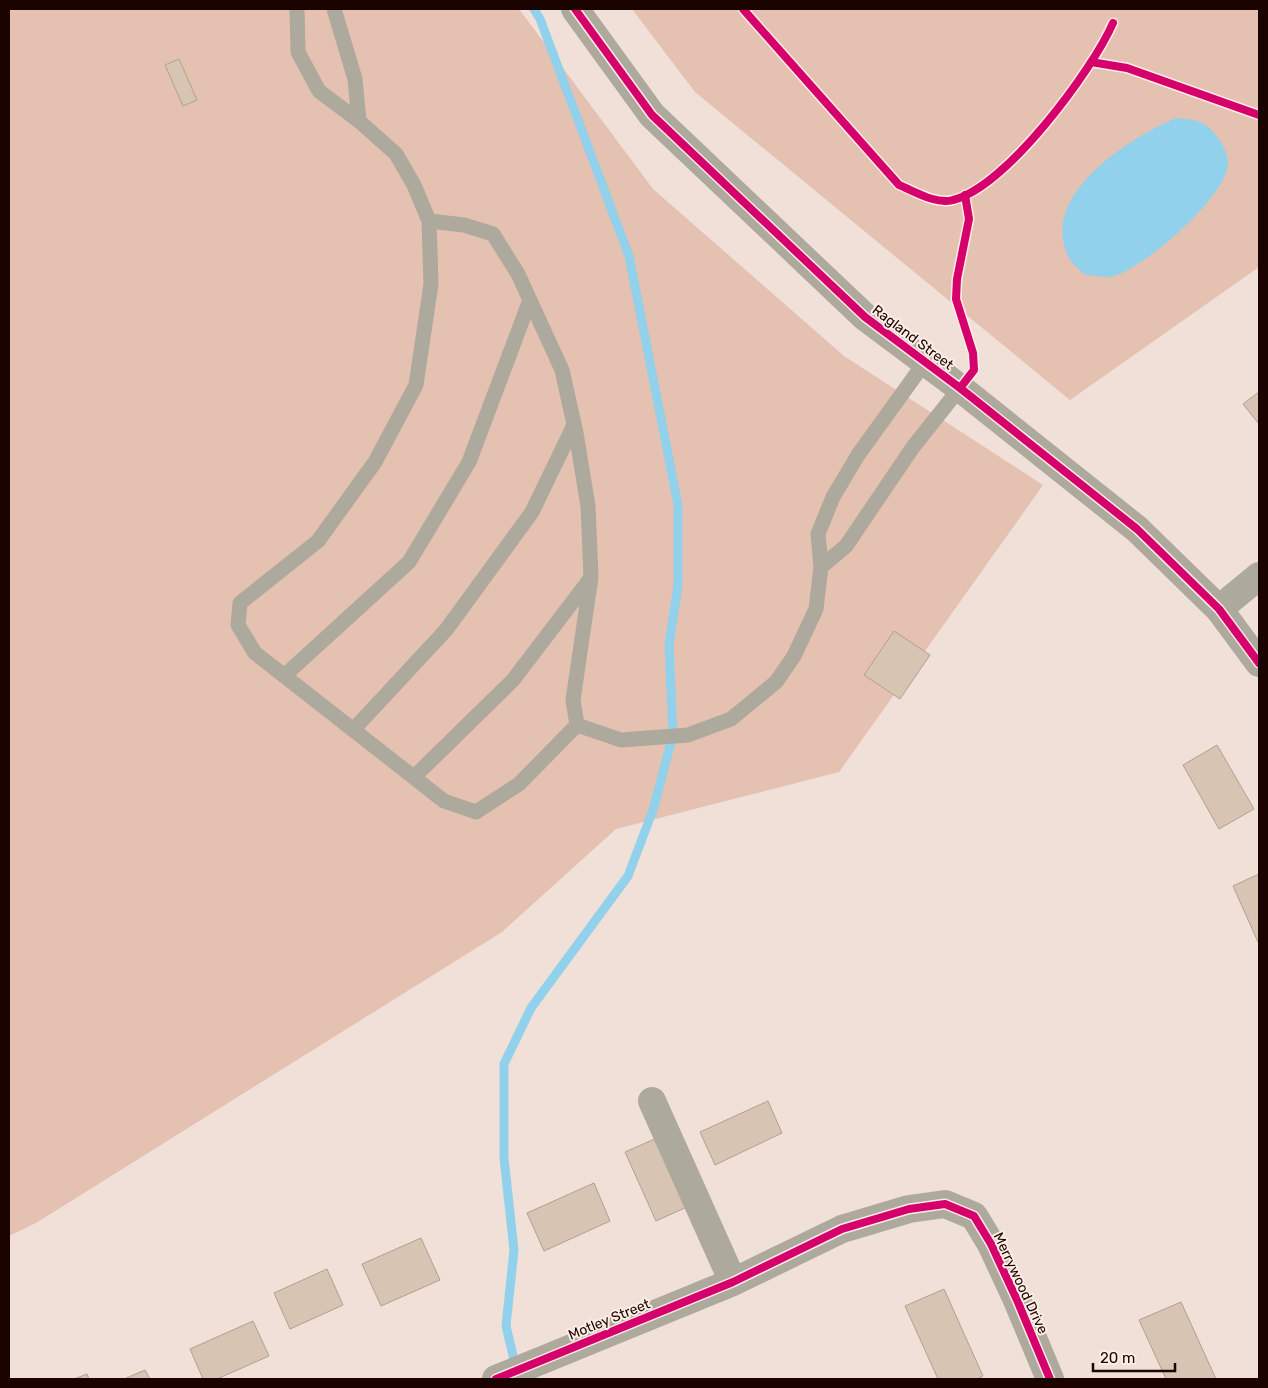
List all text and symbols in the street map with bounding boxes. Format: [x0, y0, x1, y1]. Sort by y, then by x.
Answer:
street label: Ragland Street [869, 301, 957, 374]
street label: Merrywood Drive [990, 1230, 1052, 1337]
street label: Motley Street [566, 1295, 653, 1344]
scale bar [1093, 1340, 1176, 1372]
text: 20 m [1100, 1349, 1135, 1367]

